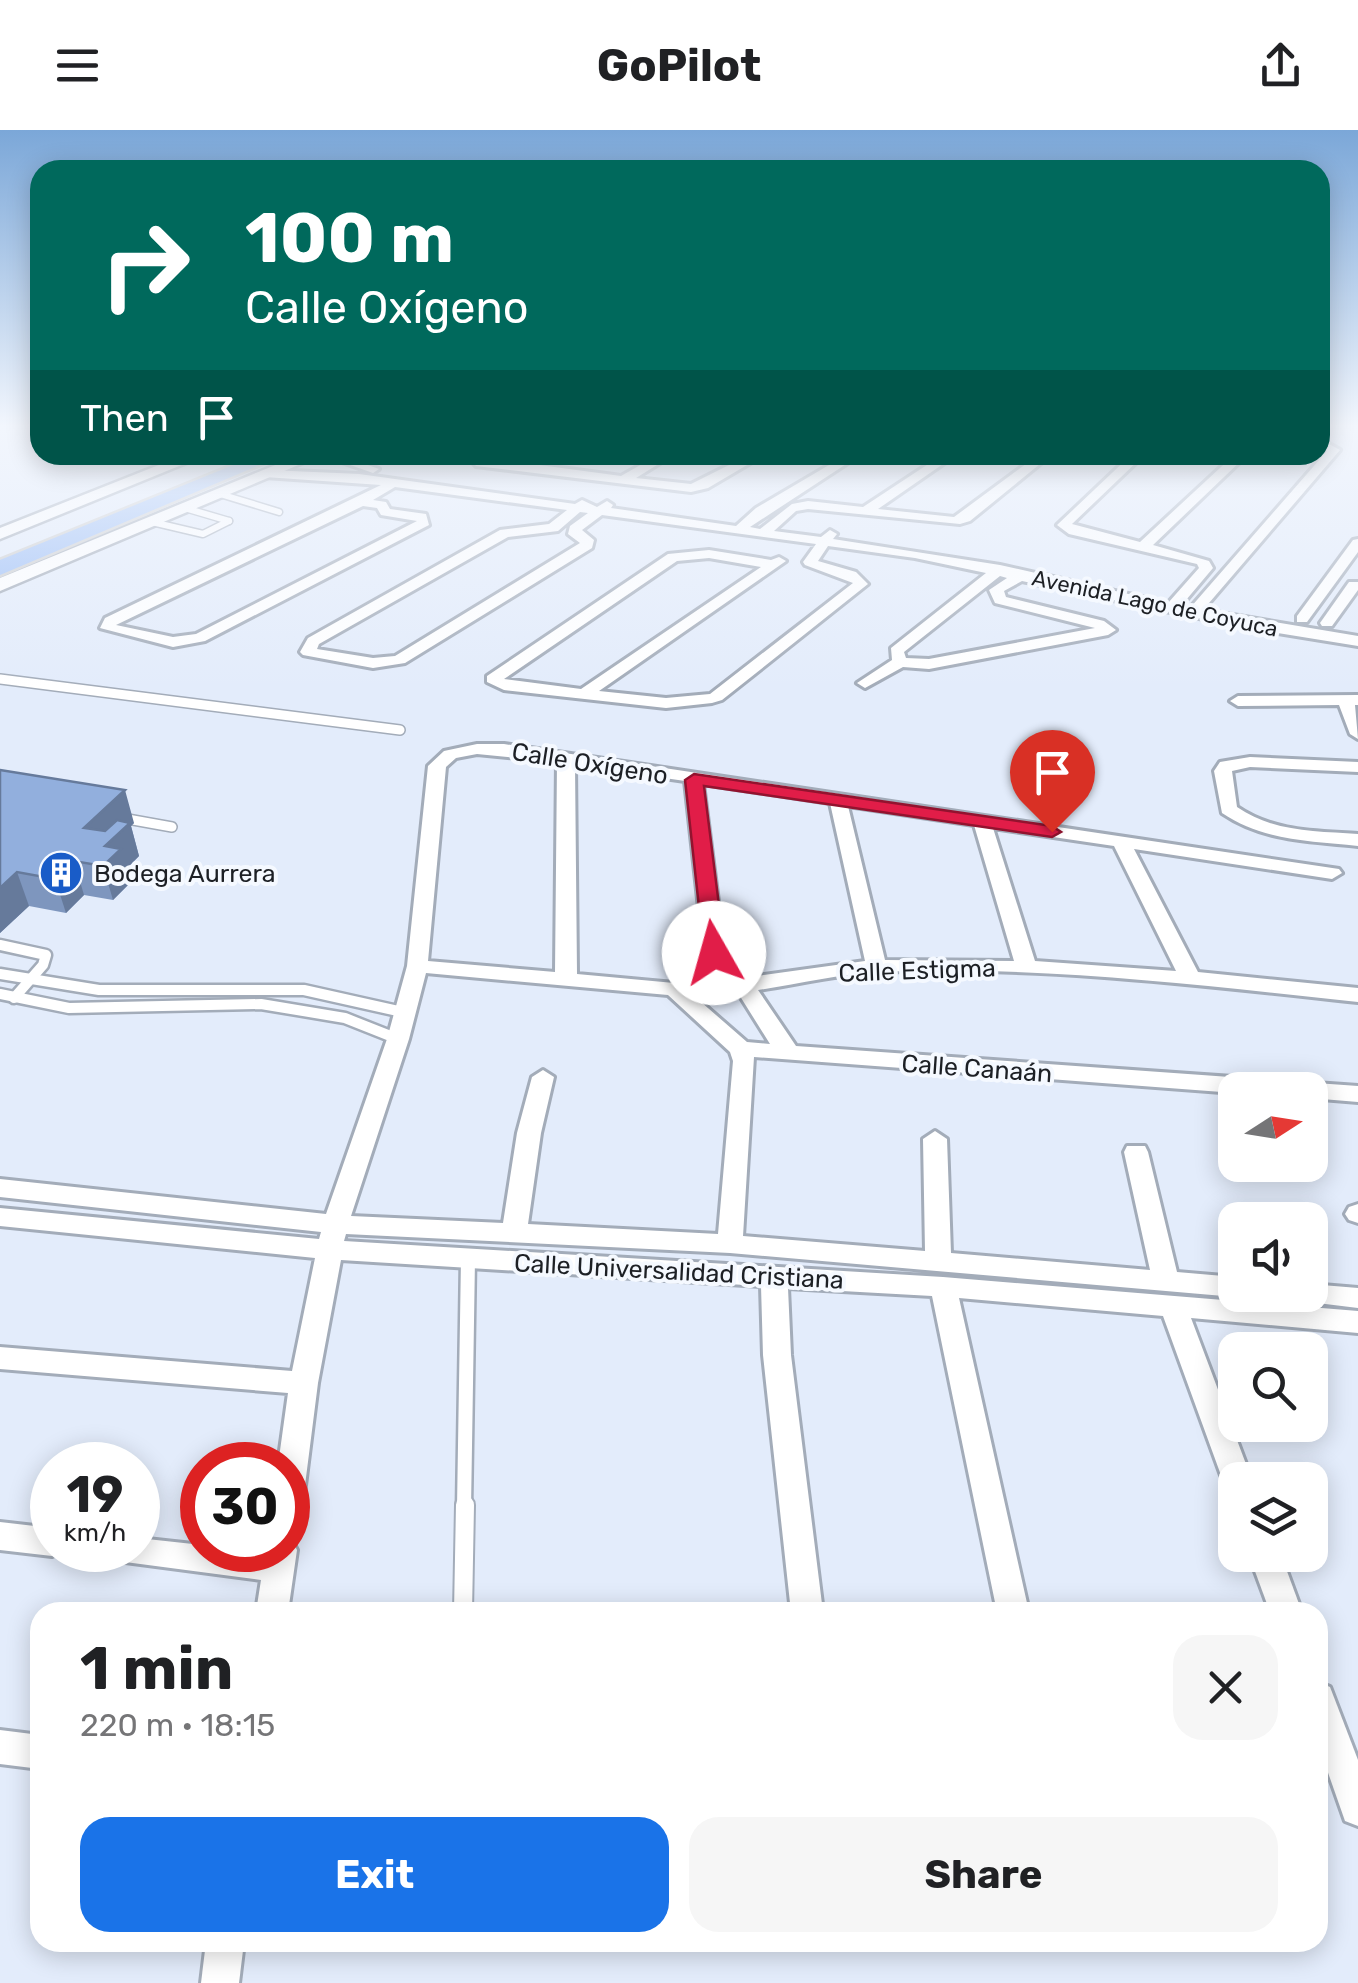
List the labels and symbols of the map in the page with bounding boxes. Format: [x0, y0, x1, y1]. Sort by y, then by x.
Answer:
street label: Avenida Lago de Coyuca [1030, 564, 1280, 643]
pin [1010, 730, 1095, 833]
street label: Calle Oxígeno [510, 737, 670, 790]
building icon: Bodega Aurrera [38, 850, 84, 896]
place label: Bodega Aurrera [94, 859, 276, 888]
position arrow [662, 901, 766, 1005]
street label: Calle Estigma [838, 953, 996, 988]
street label: Calle Canaán [901, 1049, 1053, 1088]
north arrow [1218, 1072, 1328, 1182]
street label: Calle Universalidad Cristiana [513, 1248, 845, 1295]
speed limit sign: 30 [180, 1442, 310, 1572]

